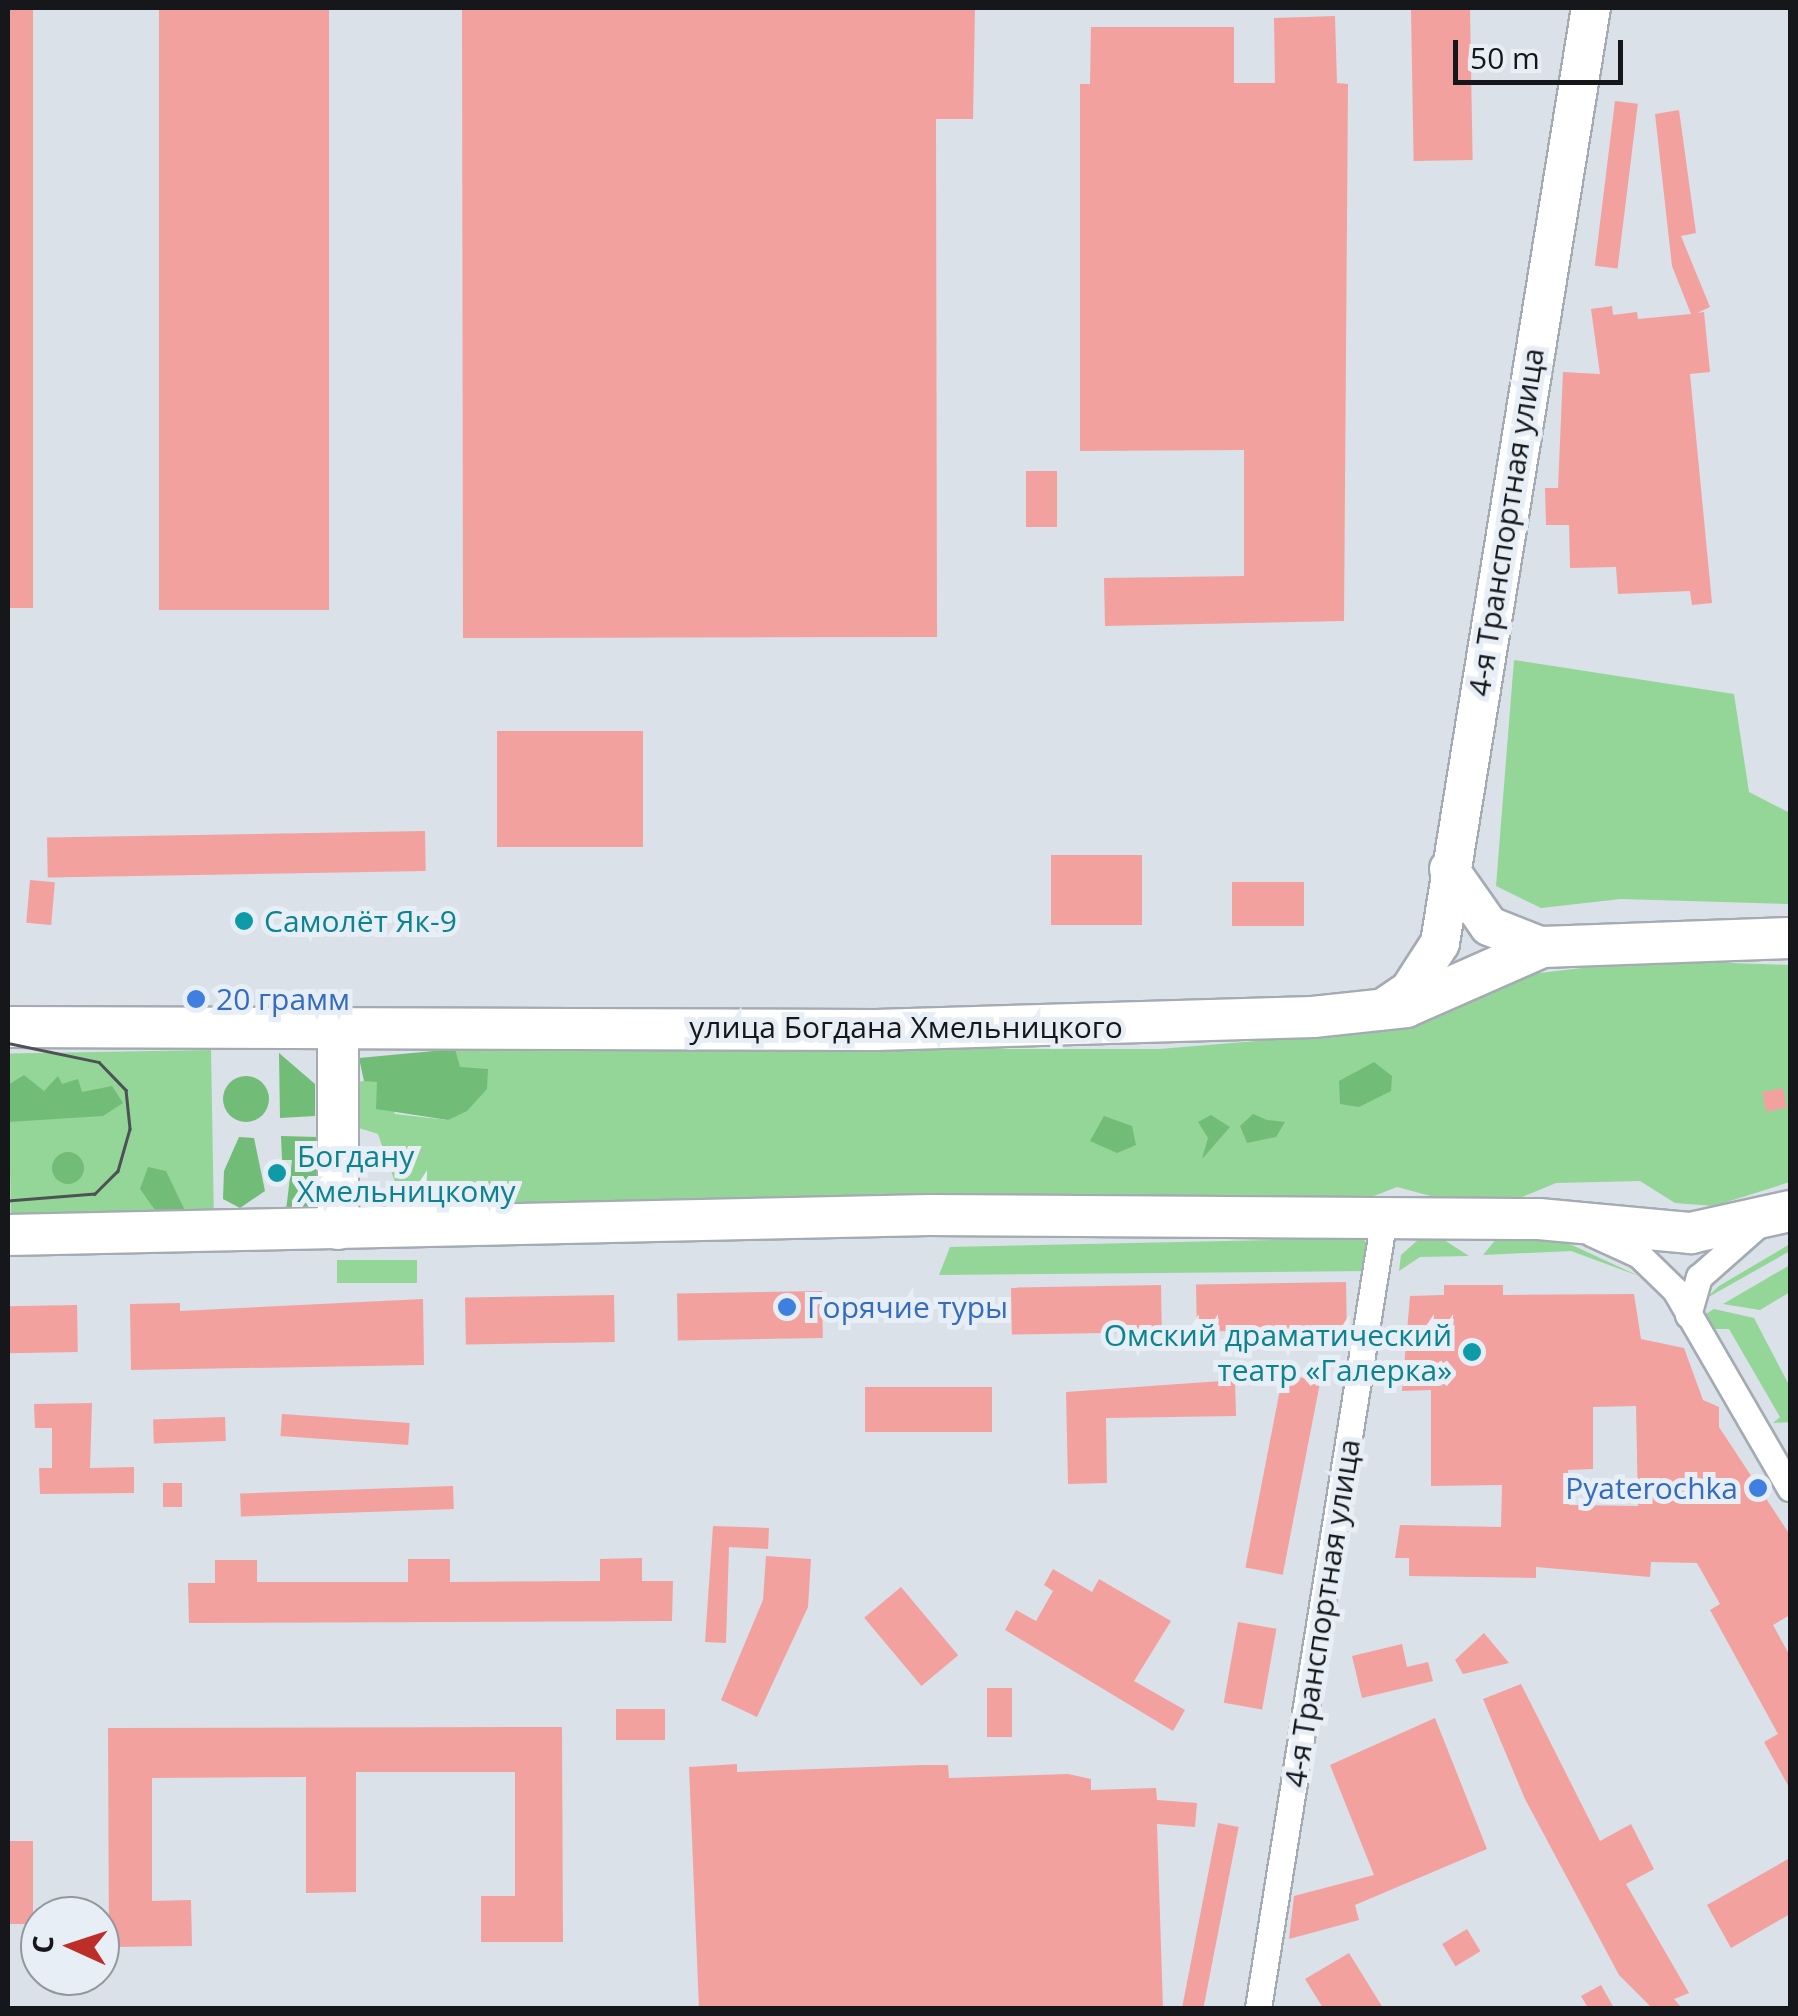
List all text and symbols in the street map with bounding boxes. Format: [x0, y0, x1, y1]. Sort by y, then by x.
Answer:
scale bar [1458, 20, 1628, 82]
text: 50 m [1470, 37, 1540, 78]
street label: 4-я Транспортная улица [1461, 345, 1551, 699]
place label: Самолёт Як-9 [264, 903, 457, 939]
marker: Самолёт Як-9 [233, 910, 255, 932]
place label: 20 грамм [216, 981, 350, 1017]
marker: 20 грамм [185, 988, 207, 1010]
street label: улица Богдана Хмельницкого [689, 1009, 1123, 1045]
place label: Богдану Хмельницкому [297, 1138, 515, 1208]
marker: Богдану Хмельницкому [266, 1162, 288, 1184]
place label: Горячие туры [807, 1289, 1008, 1325]
marker: Горячие туры [776, 1296, 798, 1318]
place label: Омский драматический театр «Галерка» [1104, 1317, 1452, 1388]
marker: Омский драматический театр «Галерка» [1461, 1341, 1483, 1363]
street label: 4-я Транспортная улица [1277, 1436, 1367, 1790]
place label: Pyaterochka [1565, 1470, 1738, 1506]
marker: Pyaterochka [1747, 1477, 1769, 1499]
north arrow [20, 1896, 120, 1996]
text: С [23, 1935, 61, 1954]

